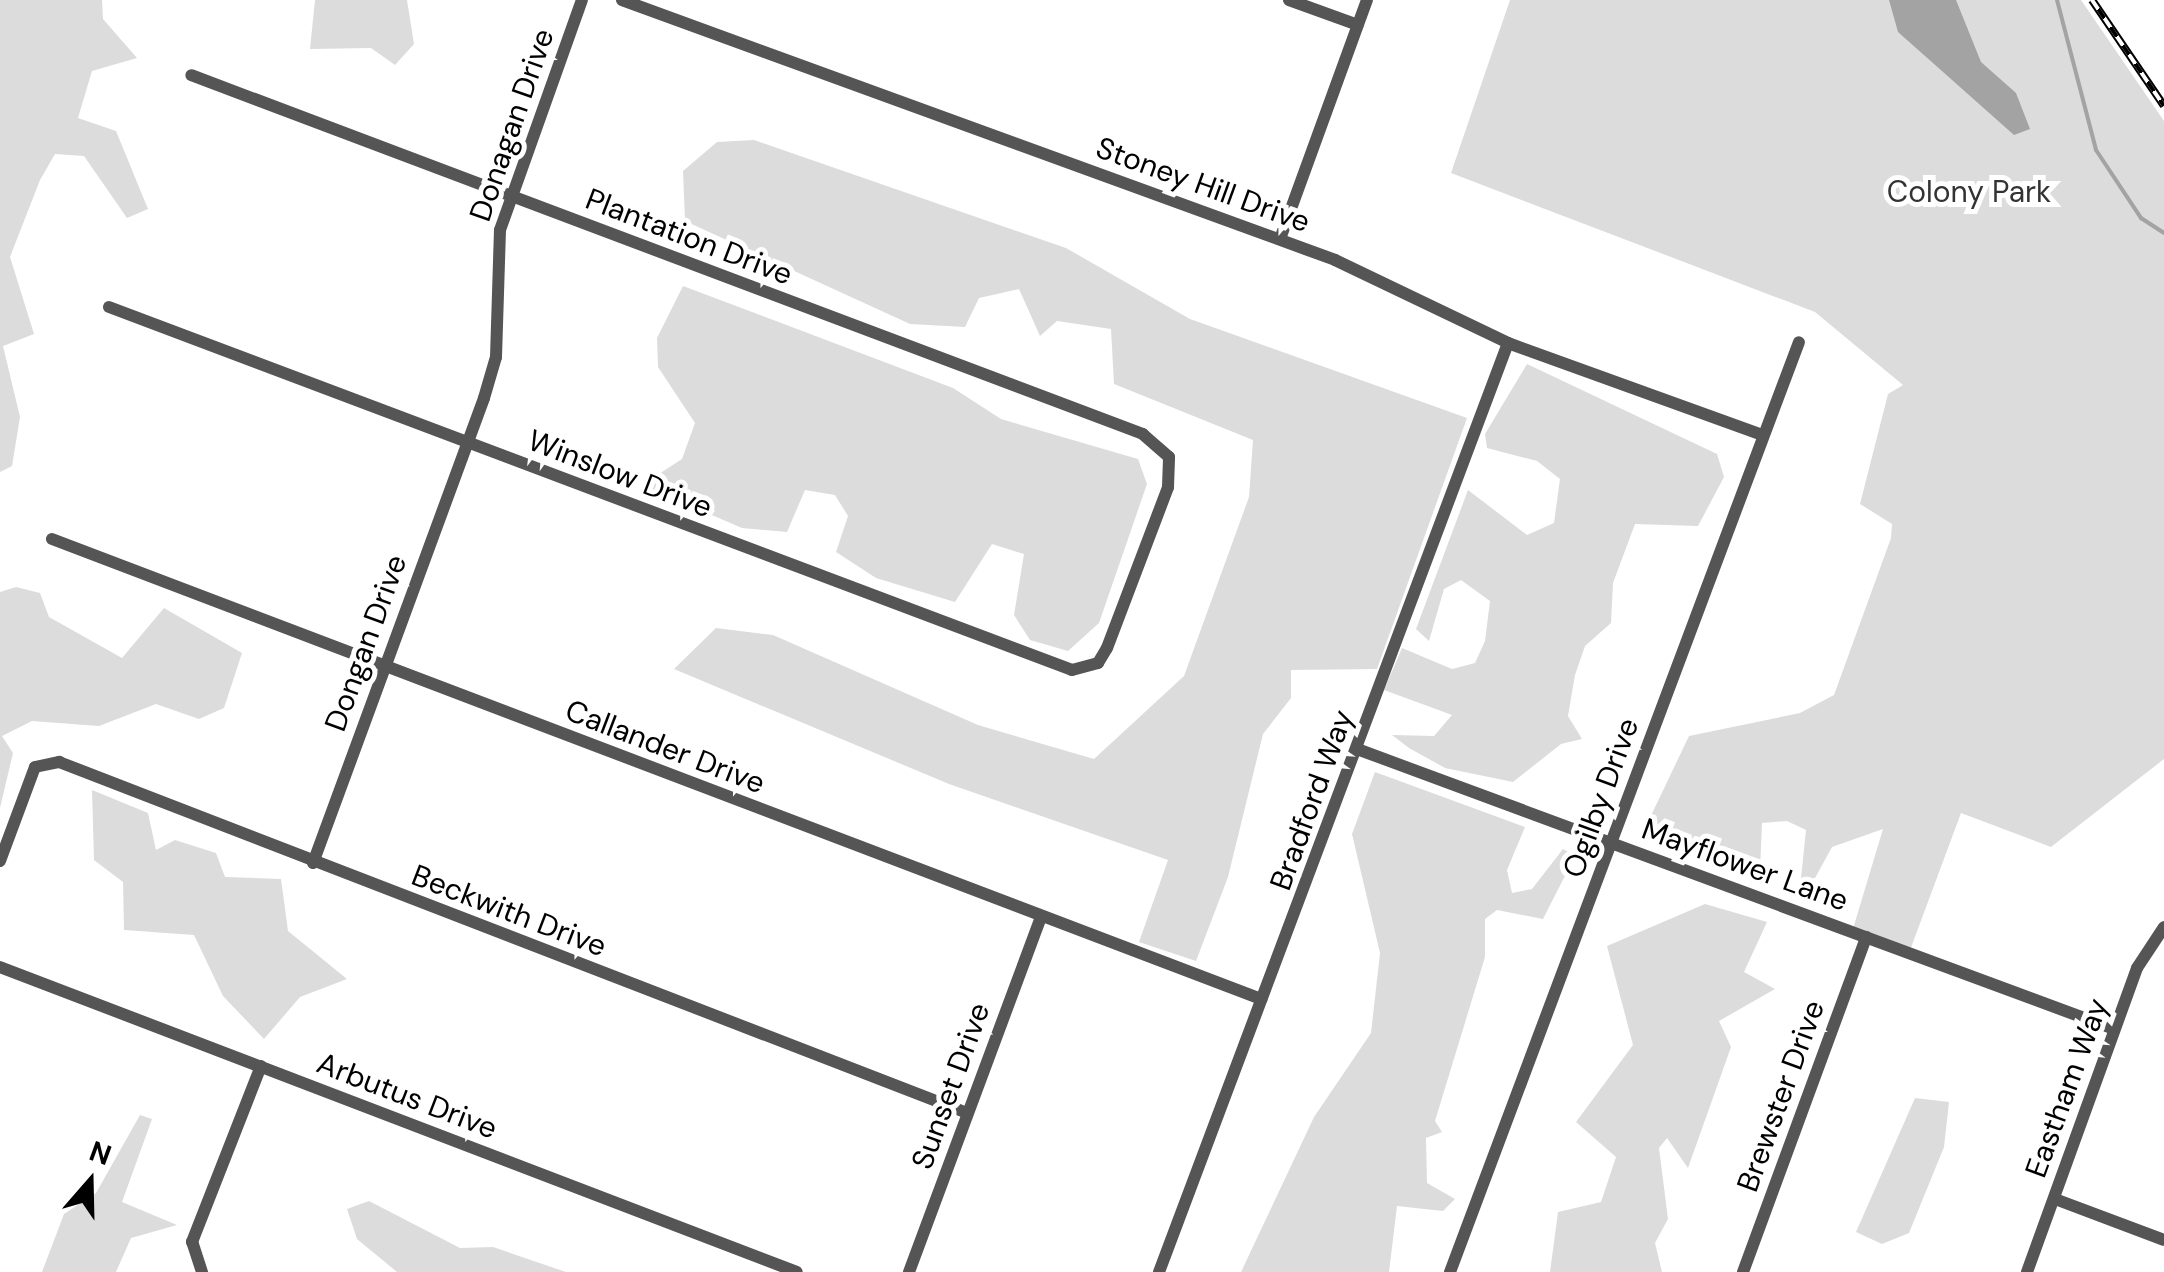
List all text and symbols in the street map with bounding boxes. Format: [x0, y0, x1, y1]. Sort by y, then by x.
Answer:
street label: Donagan Drive [462, 24, 562, 226]
street label: Stoney Hill Drive [1091, 130, 1315, 240]
park label: Colony Park [1887, 174, 2051, 210]
street label: Plantation Drive [581, 181, 797, 293]
street label: Winslow Drive [523, 422, 717, 526]
street label: Dongan Drive [317, 550, 415, 736]
street label: Callander Drive [560, 692, 770, 802]
street label: Bradford Way [1263, 705, 1361, 895]
street label: Ogilby Drive [1556, 713, 1646, 883]
street label: Mayflower Lane [1637, 811, 1853, 919]
street label: Beckwith Drive [407, 857, 611, 965]
street label: Eastham Way [2018, 994, 2116, 1182]
street label: Brewster Drive [1730, 995, 1832, 1197]
street label: Sunset Drive [904, 998, 998, 1174]
street label: Arbutus Drive [312, 1045, 502, 1147]
north arrow [40, 1132, 140, 1232]
text: N [85, 1132, 116, 1174]

